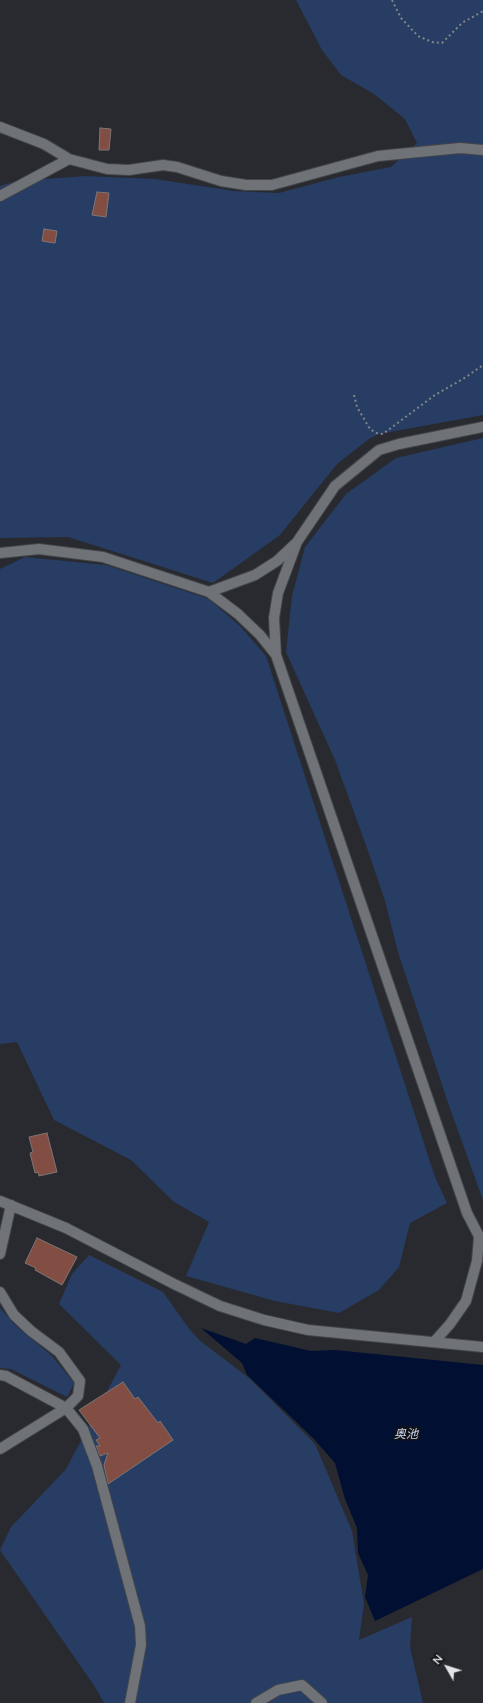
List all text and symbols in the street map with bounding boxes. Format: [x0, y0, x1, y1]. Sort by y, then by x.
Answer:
water label: 奥池 [394, 1427, 418, 1441]
north arrow [427, 1647, 467, 1687]
text: N [430, 1652, 445, 1667]

